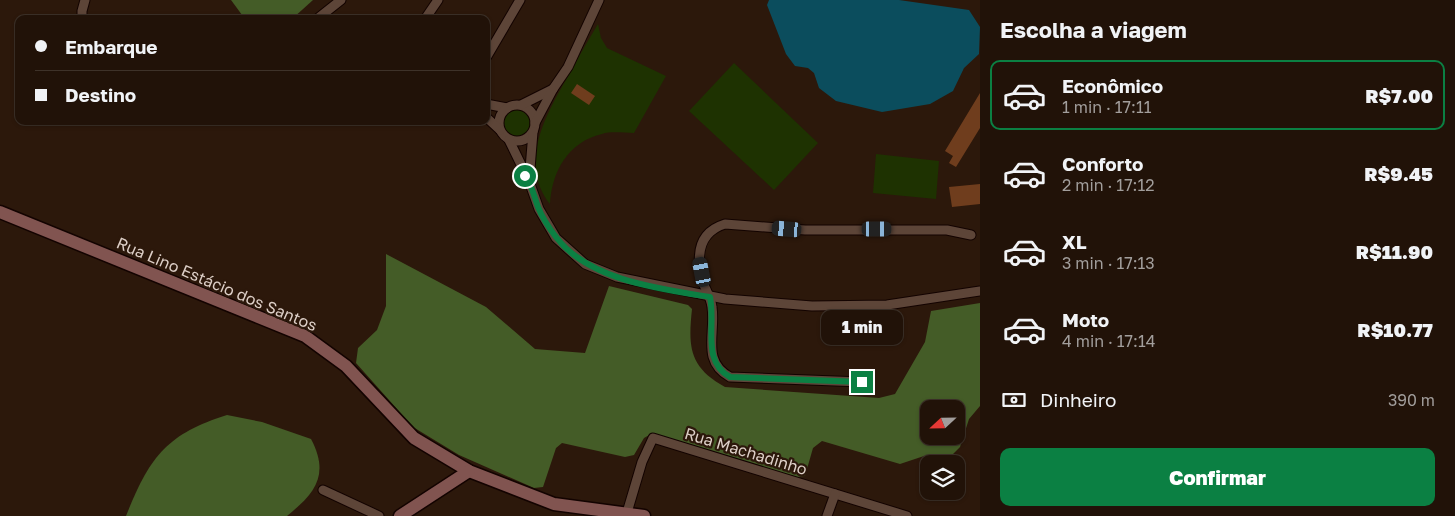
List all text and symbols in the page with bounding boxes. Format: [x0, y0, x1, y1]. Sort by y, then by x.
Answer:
text: Escolha a viagem [1000, 16, 1187, 43]
text: Embarque [65, 35, 158, 58]
icon: car [1002, 73, 1047, 118]
text: Econômico [1062, 74, 1163, 97]
text: Destino [65, 83, 136, 106]
text: R$7.00 [1365, 84, 1433, 107]
text: 1 min · 17:11 [1062, 97, 1151, 117]
icon: car [1002, 151, 1047, 196]
text: Conforto [1062, 152, 1143, 175]
text: R$9.45 [1364, 162, 1433, 185]
route start [514, 165, 536, 187]
text: 2 min · 17:12 [1062, 175, 1154, 195]
car [771, 220, 802, 238]
car [862, 222, 892, 237]
icon: car [1002, 229, 1047, 274]
text: XL [1062, 230, 1087, 253]
street label: Rua Lino Estácio dos Santos [114, 233, 320, 335]
text: R$11.90 [1356, 240, 1433, 263]
text: 3 min · 17:13 [1062, 253, 1155, 273]
car [691, 256, 712, 288]
icon: car [1002, 307, 1047, 352]
text: Moto [1062, 308, 1109, 331]
callout: 1 min [821, 310, 903, 344]
text: 1 min [842, 317, 882, 337]
text: R$10.77 [1357, 318, 1433, 341]
text: 4 min · 17:14 [1062, 331, 1155, 351]
route end [851, 371, 873, 393]
icon: cash [1000, 386, 1028, 414]
text: Dinheiro [1040, 388, 1117, 411]
text: 390 m [1388, 390, 1435, 410]
north arrow [920, 400, 965, 445]
map controls [920, 400, 965, 500]
street label: Rua Machadinho [682, 423, 810, 479]
button: Confirmar [1000, 448, 1435, 506]
button: layers [920, 455, 965, 500]

